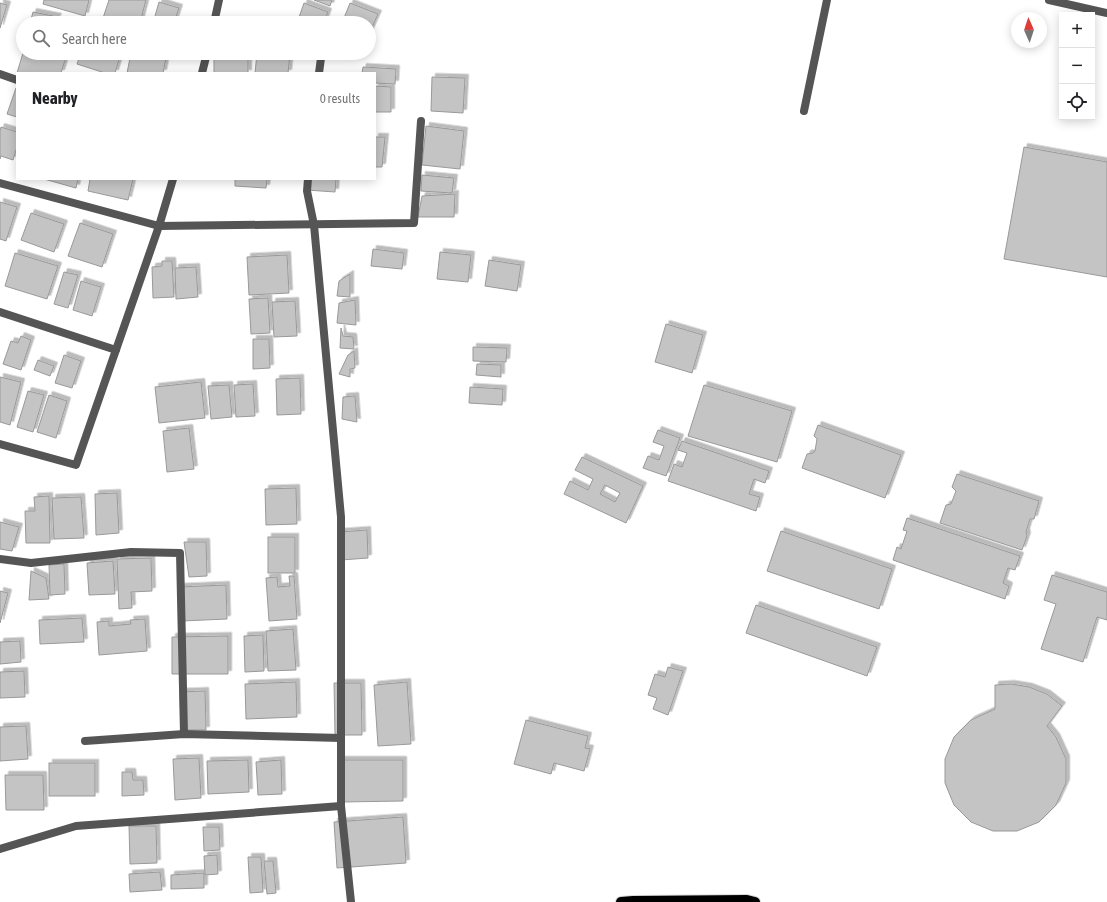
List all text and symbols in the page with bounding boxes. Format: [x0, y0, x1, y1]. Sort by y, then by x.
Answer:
north arrow [1011, 12, 1047, 48]
map controls [1059, 12, 1095, 120]
button: + [1059, 12, 1095, 48]
search box [16, 16, 376, 60]
icon: search [30, 27, 52, 49]
text: Search here [62, 30, 127, 47]
button: − [1059, 48, 1095, 84]
button: locate [1059, 84, 1095, 120]
text: Nearby [32, 88, 78, 108]
text: 0 results [320, 91, 360, 106]

